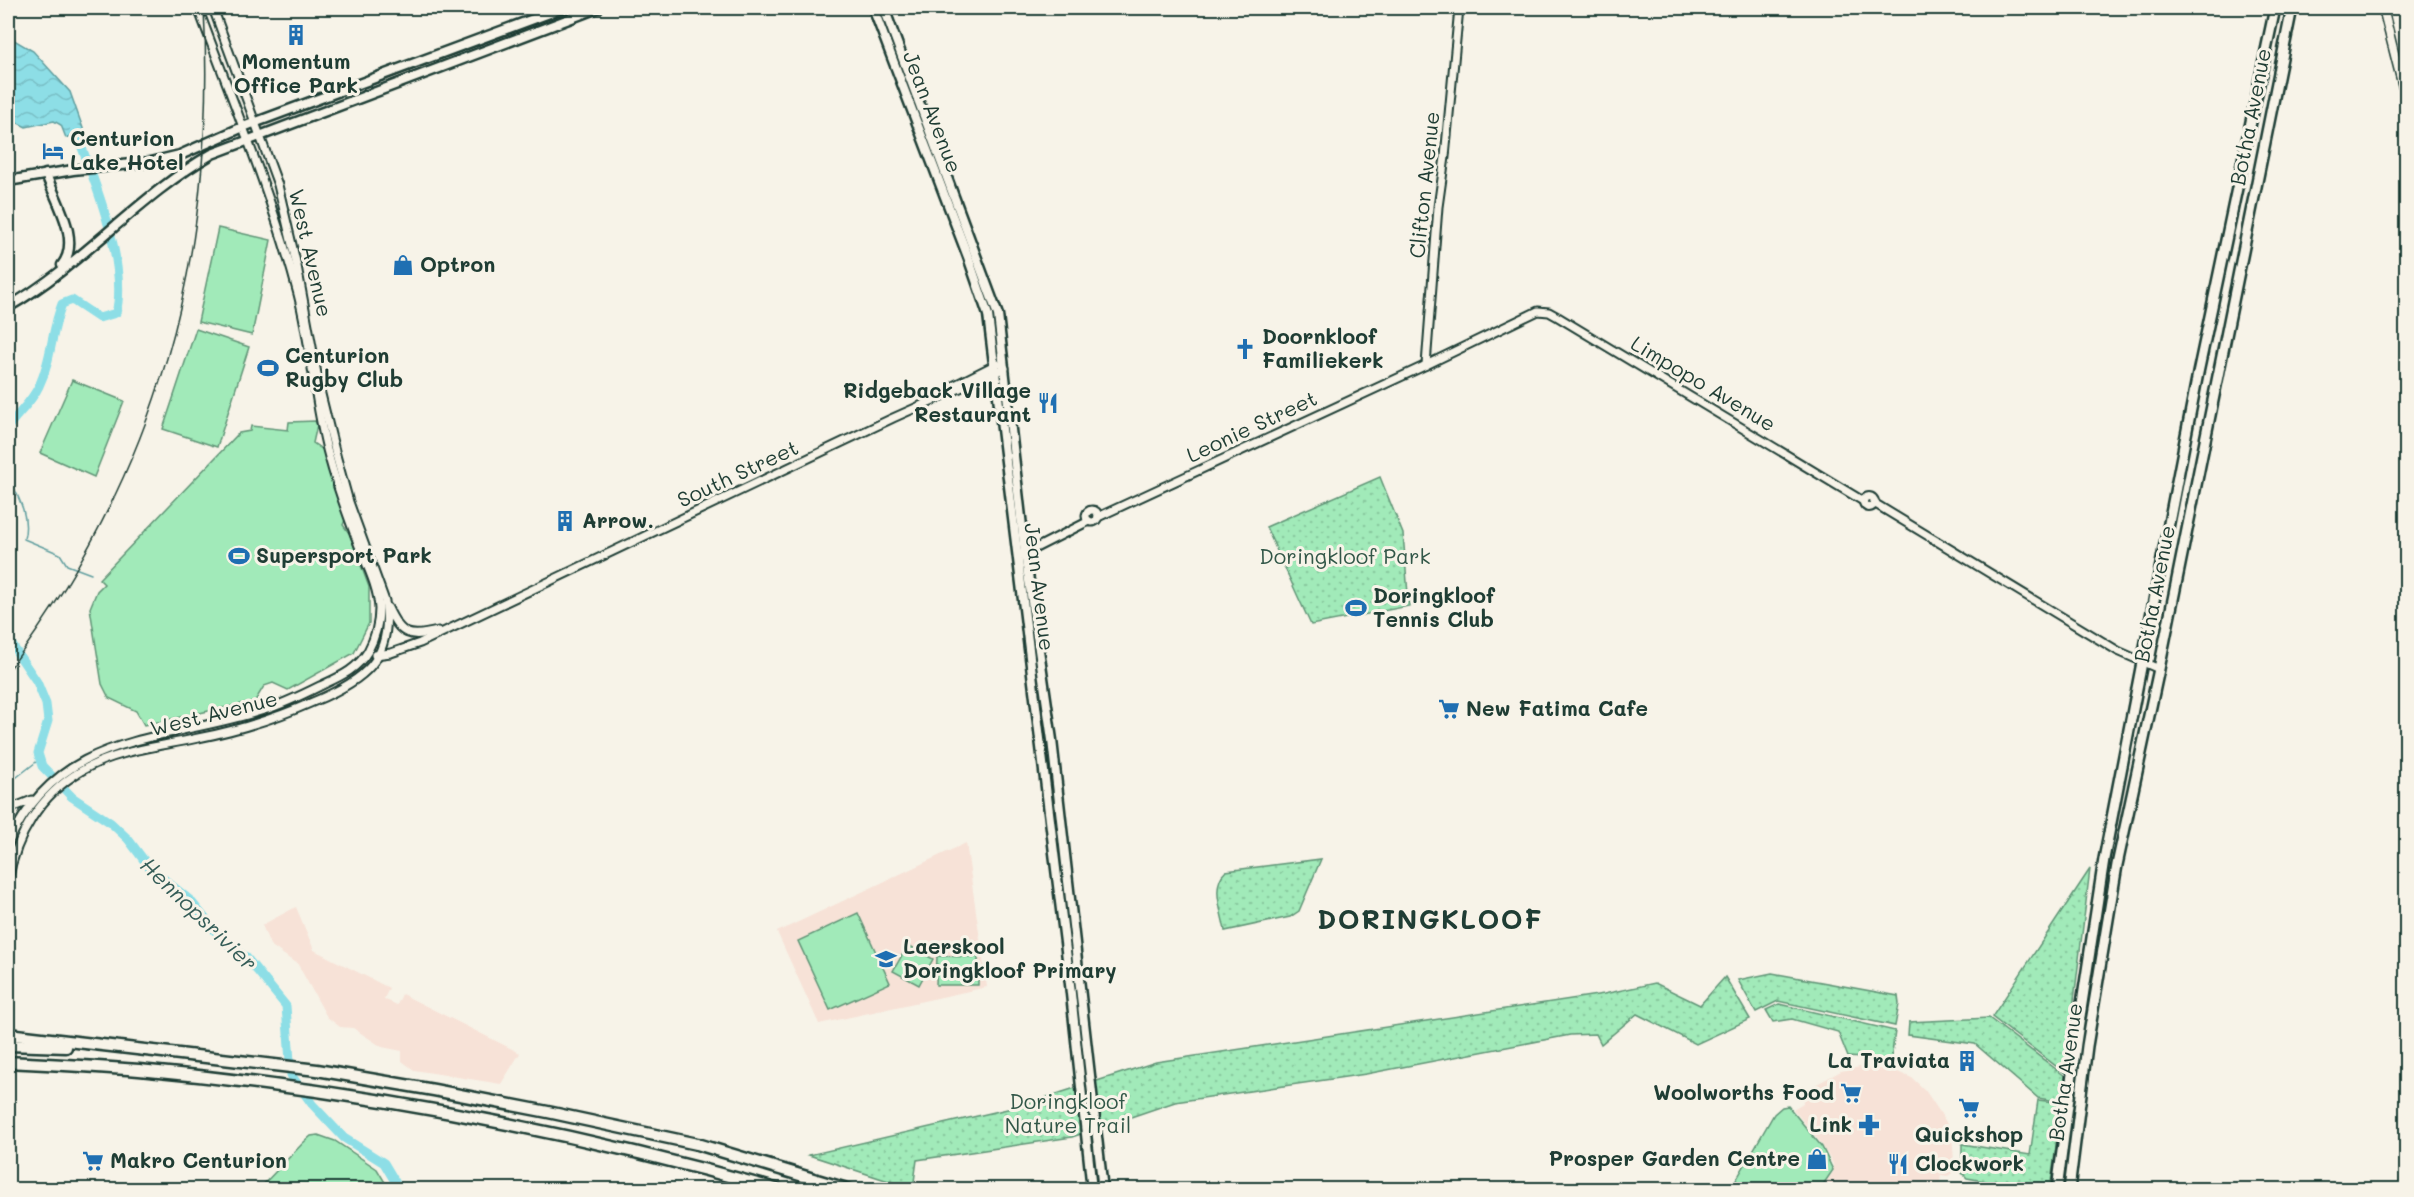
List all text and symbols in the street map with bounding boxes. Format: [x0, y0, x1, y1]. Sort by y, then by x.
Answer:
building icon: Momentum Office Park [284, 23, 308, 47]
street label: Botha Avenue [2223, 46, 2276, 188]
place label: Momentum Office Park [234, 47, 358, 98]
street label: Jean Avenue [898, 47, 969, 176]
street label: Clifton Avenue [1402, 110, 1445, 260]
place label: Centurion Lake Hotel [70, 124, 184, 175]
hotel icon: Centurion Lake Hotel [41, 139, 65, 163]
street label: West Avenue [284, 186, 339, 319]
place label: Optron [420, 250, 495, 277]
shop icon: Optron [391, 253, 415, 277]
place label: Doornkloof Familiekerk [1262, 322, 1384, 373]
street label: Limpopo Avenue [1626, 329, 1781, 437]
church icon: Doornkloof Familiekerk [1233, 337, 1257, 361]
place label: Centurion Rugby Club [285, 341, 403, 393]
sports icon: Centurion Rugby Club [256, 356, 280, 380]
place label: Ridgeback Village Restaurant [843, 376, 1031, 427]
street label: Leonie Street [1182, 384, 1321, 468]
restaurant icon: Ridgeback Village Restaurant [1036, 391, 1060, 415]
street label: South Street [673, 433, 802, 512]
place label: Arrow. [582, 506, 654, 533]
building icon: Arrow. [553, 509, 577, 533]
street label: Jean Avenue [1019, 521, 1062, 652]
street label: Botha Avenue [2127, 523, 2180, 665]
place label: Supersport Park [256, 541, 432, 568]
park label: Doringkloof Park [1259, 542, 1431, 569]
sports icon: Supersport Park [227, 544, 251, 568]
place label: Doringkloof Tennis Club [1373, 581, 1496, 632]
sports icon: Doringkloof Tennis Club [1344, 596, 1368, 620]
street label: West Avenue [147, 684, 280, 741]
place label: New Fatima Cafe [1466, 694, 1648, 721]
supermarket icon: New Fatima Cafe [1437, 697, 1461, 721]
water label: Hennopsrivier [135, 850, 264, 977]
district label: DORINGKLOOF [1317, 901, 1543, 936]
place label: Laerskool Doringkloof Primary [903, 932, 1117, 984]
school or university icon: Laerskool Doringkloof Primary [874, 947, 898, 971]
street label: Botha Avenue [2041, 1001, 2088, 1143]
place label: La Traviata [1828, 1046, 1950, 1073]
building icon: La Traviata [1955, 1049, 1979, 1073]
place label: Woolworths Food [1653, 1078, 1834, 1105]
supermarket icon: Woolworths Food [1839, 1081, 1863, 1105]
park label: Doringkloof Nature Trail [1005, 1087, 1131, 1138]
supermarket icon: Quickshop [1957, 1096, 1981, 1120]
place label: Link [1809, 1110, 1852, 1137]
pharmacy icon: Link [1857, 1113, 1881, 1137]
place label: Quickshop [1915, 1120, 2023, 1147]
place label: Prosper Garden Centre [1549, 1144, 1800, 1171]
place label: Makro Centurion [110, 1146, 287, 1173]
shop icon: Prosper Garden Centre [1805, 1147, 1829, 1171]
supermarket icon: Makro Centurion [81, 1149, 105, 1173]
place label: Clockwork [1915, 1149, 2024, 1176]
restaurant icon: Clockwork [1886, 1152, 1910, 1176]

